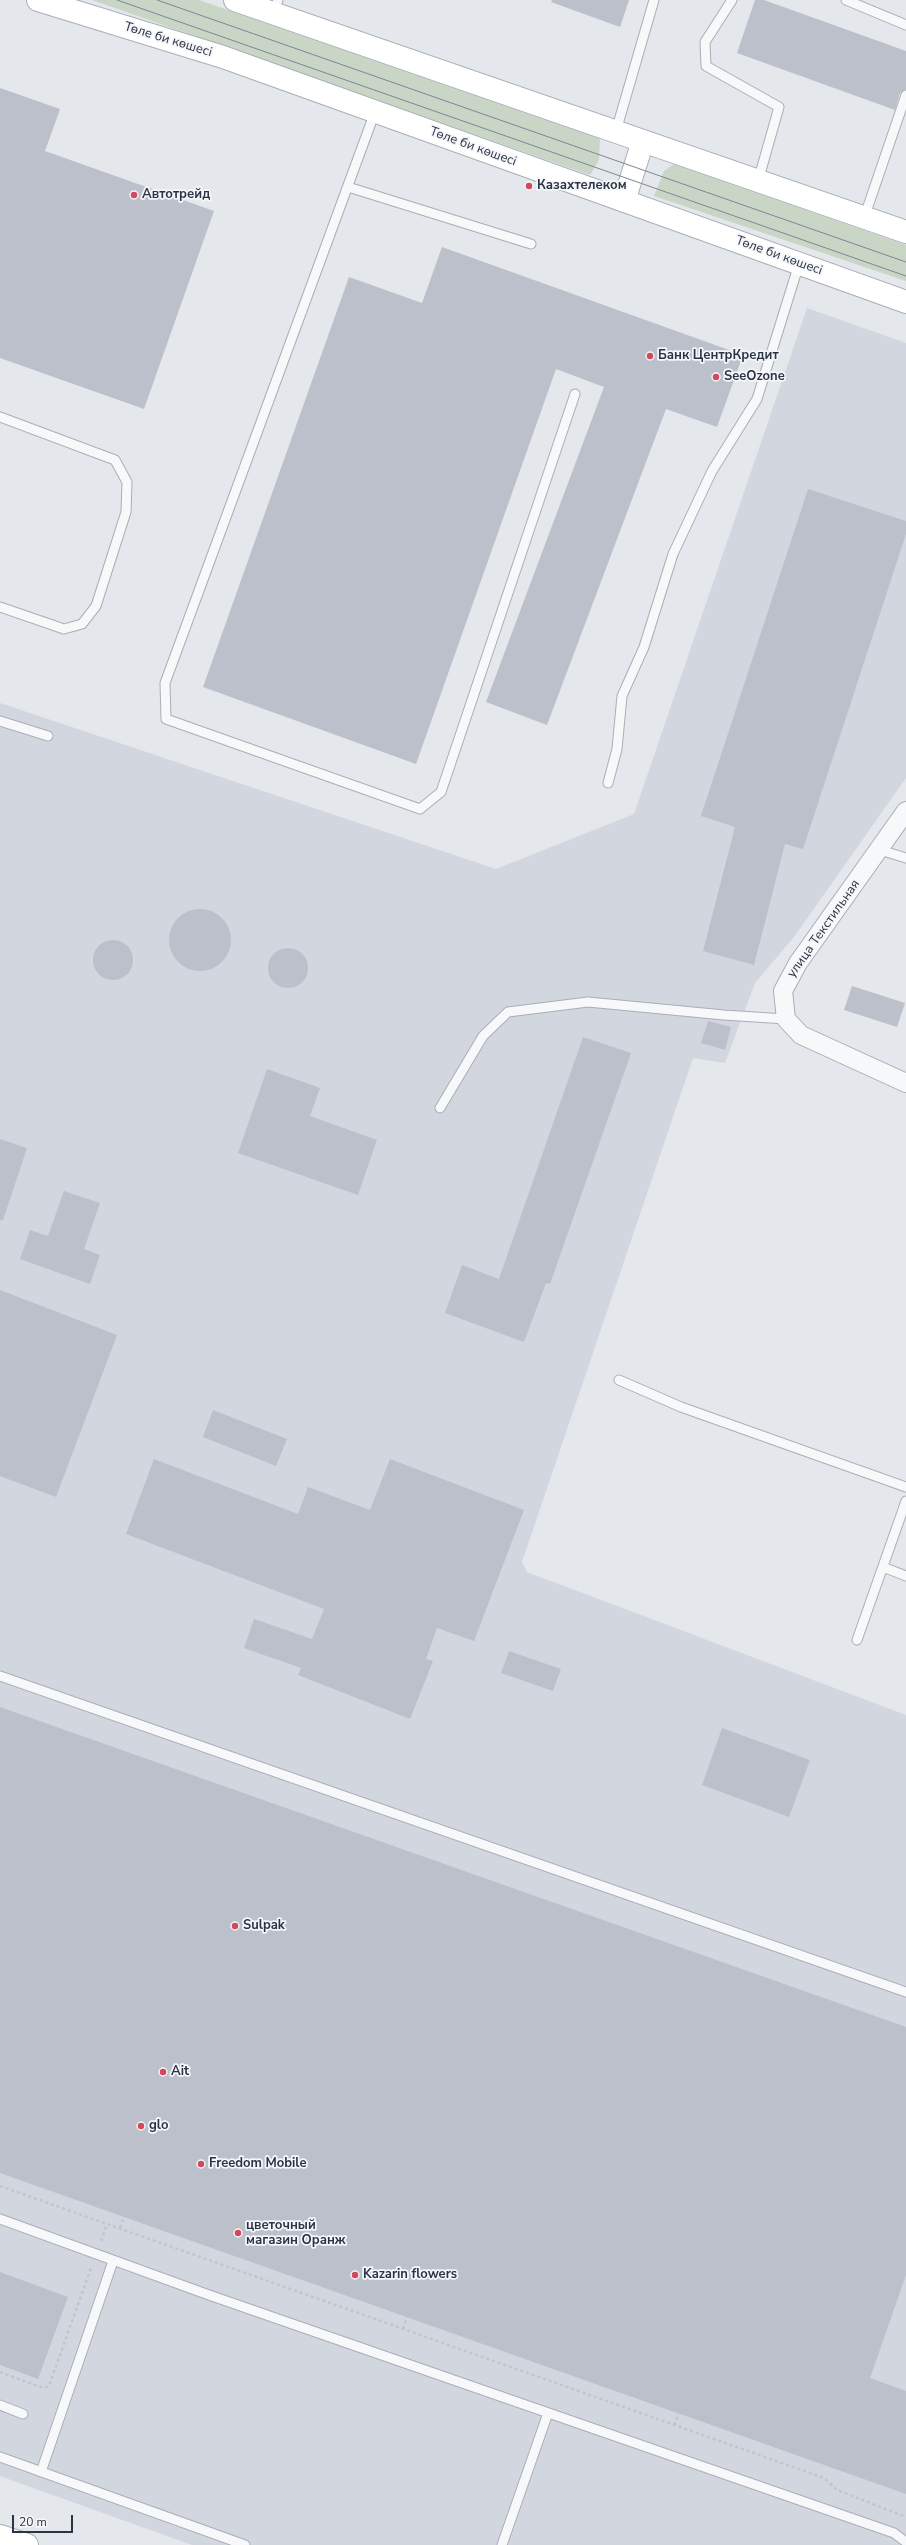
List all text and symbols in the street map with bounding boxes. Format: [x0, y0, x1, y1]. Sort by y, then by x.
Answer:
street label: Төле би көшесі [122, 19, 214, 61]
street label: Төле би көшесі [428, 124, 518, 170]
place label: Казахтелеком [537, 178, 627, 194]
marker: Казахтелеком [524, 181, 534, 191]
place label: Автотрейд [142, 187, 210, 203]
marker: Автотрейд [129, 190, 139, 200]
street label: Төле би көшесі [734, 233, 824, 279]
place label: Банк ЦентрКредит [658, 348, 779, 364]
marker: Банк ЦентрКредит [645, 351, 655, 361]
place label: SeeОzone [724, 369, 785, 385]
marker: SeeОzone [711, 372, 721, 382]
street label: улица Текстильная [784, 877, 864, 981]
place label: Sulpak [243, 1918, 285, 1934]
marker: Sulpak [230, 1921, 240, 1931]
place label: Ait [171, 2064, 189, 2080]
marker: Ait [158, 2067, 168, 2077]
place label: glo [149, 2118, 168, 2134]
marker: glo [136, 2121, 146, 2131]
place label: Freedom Mobile [209, 2156, 306, 2172]
marker: Freedom Mobile [196, 2159, 206, 2169]
place label: цветочный магазин Оранж [246, 2218, 346, 2249]
marker: цветочный магазин Оранж [233, 2228, 243, 2238]
place label: Kazarin flowers [363, 2267, 457, 2283]
marker: Kazarin flowers [350, 2270, 360, 2280]
scale bar [14, 2507, 75, 2533]
text: 20 m [19, 2514, 47, 2530]

